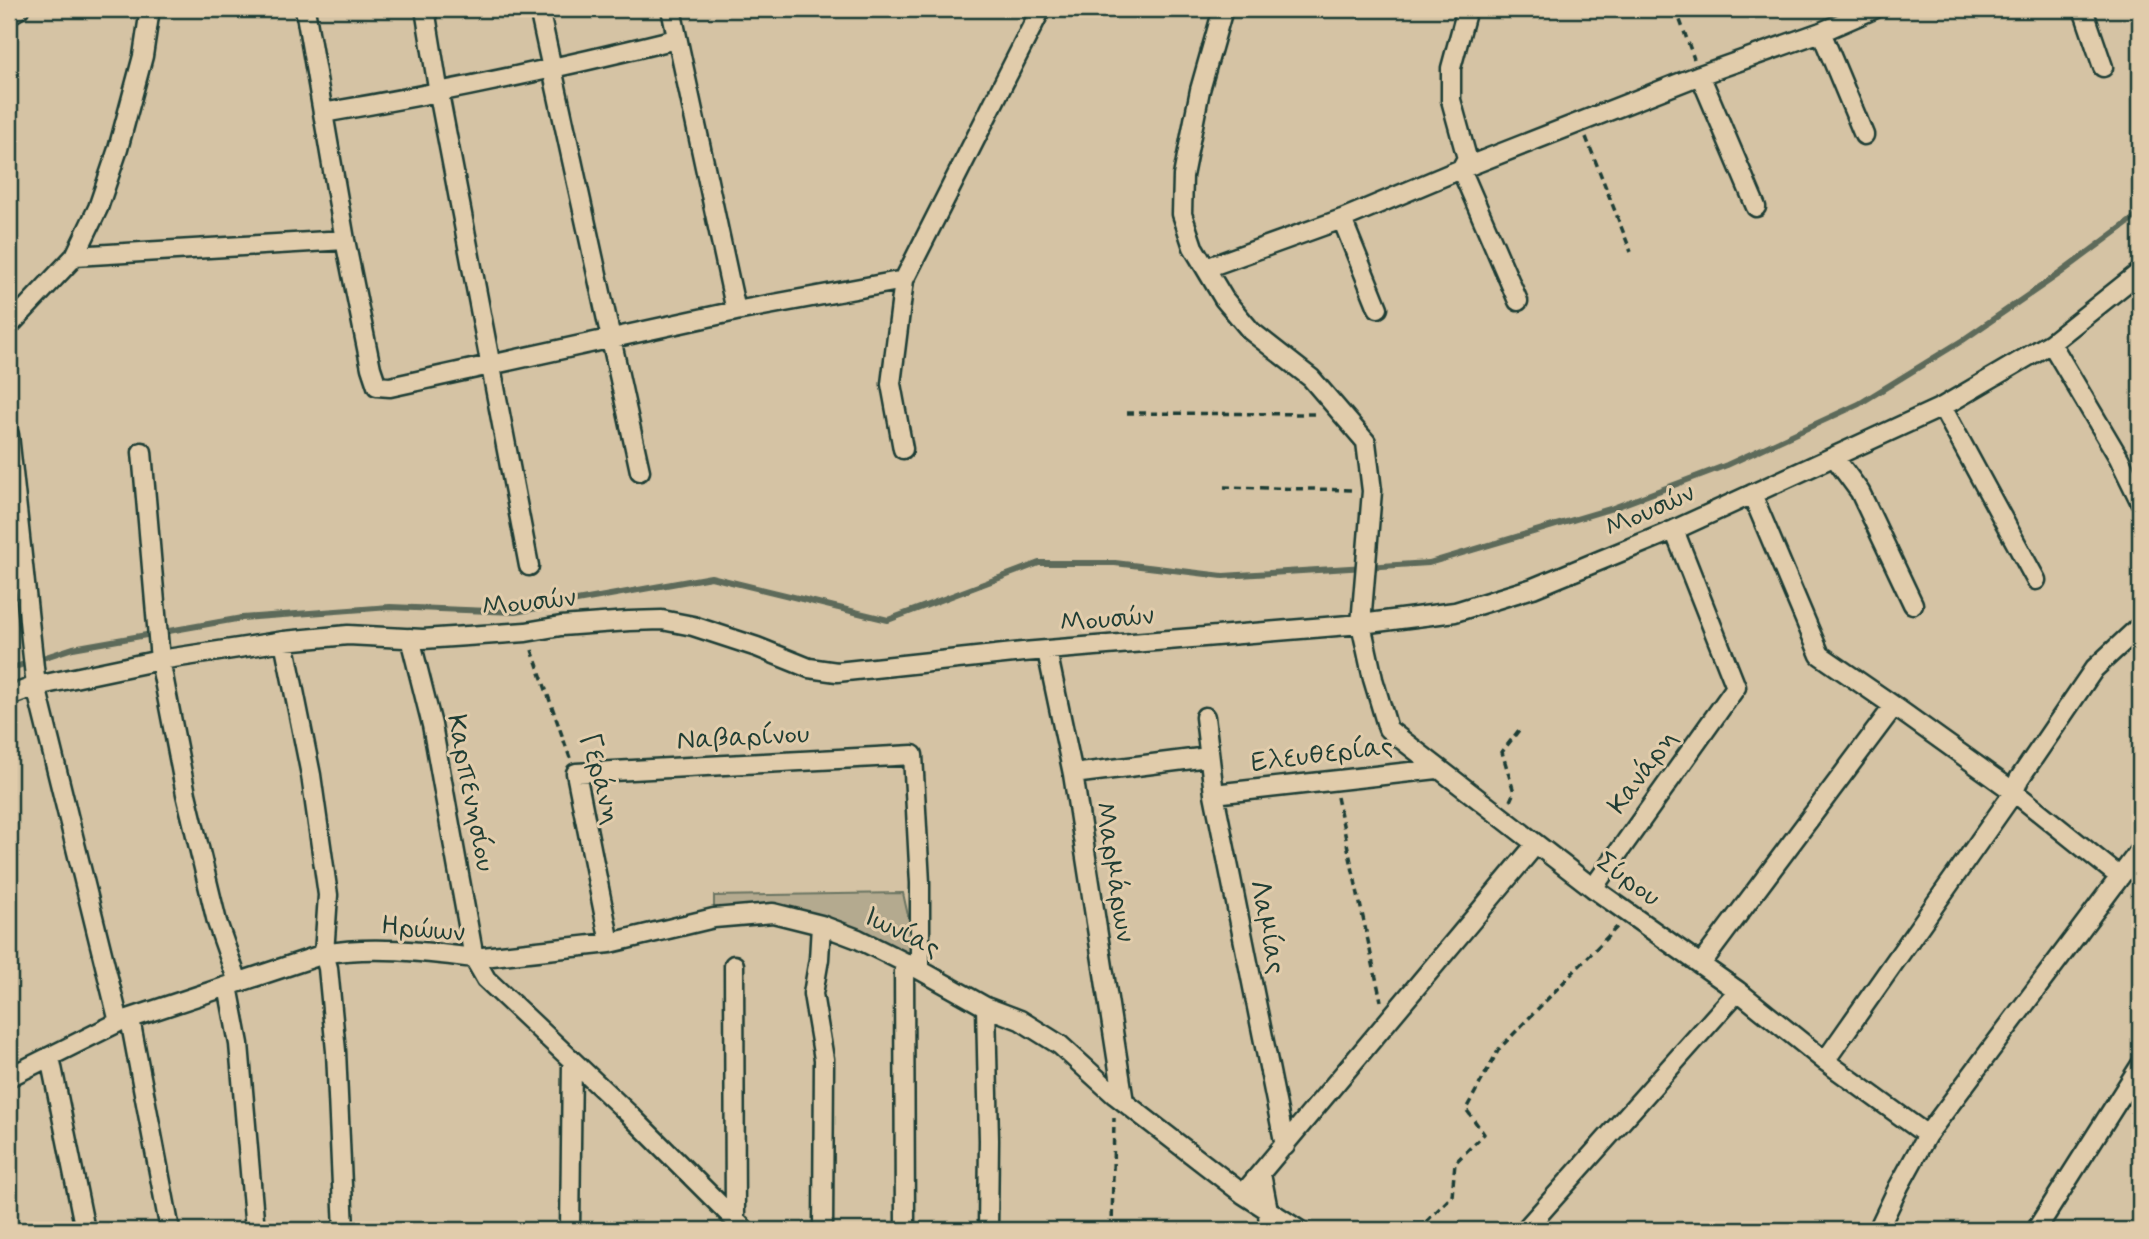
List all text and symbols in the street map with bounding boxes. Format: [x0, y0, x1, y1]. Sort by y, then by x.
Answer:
street label: Μουσών [1599, 475, 1701, 547]
street label: Μουσών [480, 580, 578, 626]
street label: Μουσών [1058, 597, 1156, 643]
street label: Καρπενησίου [437, 711, 503, 875]
street label: Ναβαρίνου [676, 716, 810, 760]
street label: Κανάρη [1599, 722, 1687, 822]
street label: Ελευθερίας [1249, 728, 1395, 782]
street label: Γεράνη [570, 730, 630, 828]
street label: Μαρμάρων [1085, 799, 1143, 945]
street label: Σύρου [1588, 844, 1668, 916]
street label: Λαμίας [1240, 877, 1294, 977]
street label: Ιωνίας [857, 899, 947, 967]
street label: Ηρώων [379, 908, 467, 952]

